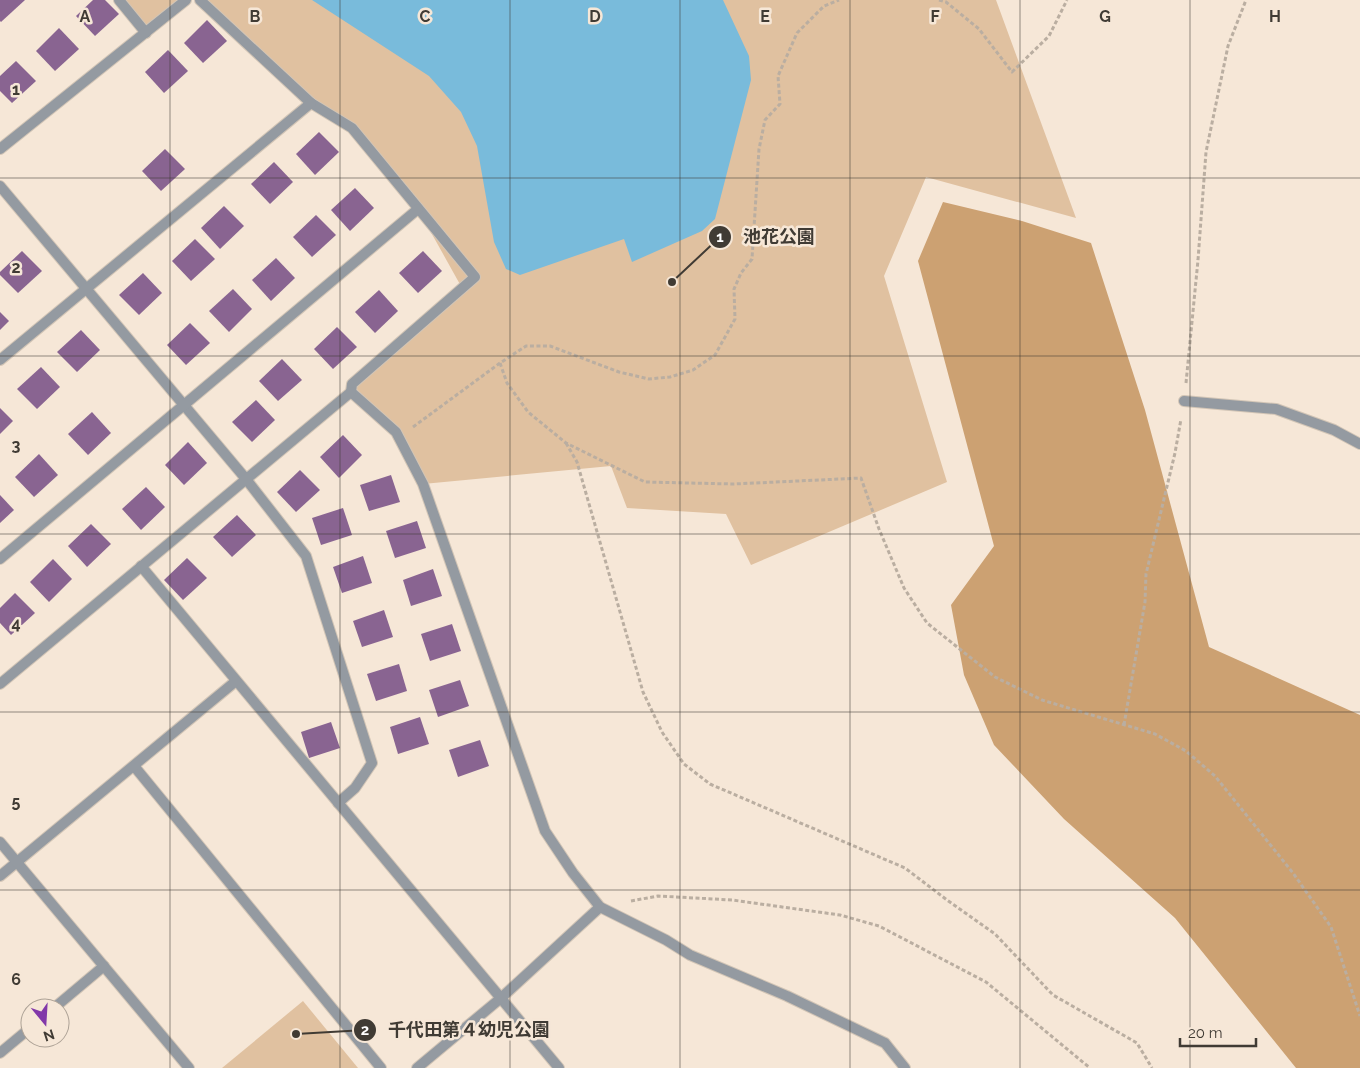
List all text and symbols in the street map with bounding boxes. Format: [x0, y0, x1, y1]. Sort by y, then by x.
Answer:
text: A [80, 7, 91, 26]
text: B [250, 7, 261, 26]
text: C [420, 7, 431, 26]
text: D [589, 7, 601, 26]
text: E [760, 7, 770, 26]
text: F [930, 7, 940, 26]
text: G [1099, 7, 1111, 26]
text: H [1269, 7, 1281, 26]
text: 1 [12, 80, 20, 99]
callout: 池花公園 [708, 220, 825, 253]
text: 池花公園 [743, 226, 815, 247]
text: 1 [716, 228, 724, 246]
text: 2 [11, 258, 21, 277]
text: 3 [12, 436, 21, 455]
text: 4 [11, 614, 21, 633]
text: 5 [12, 792, 21, 811]
text: 6 [11, 970, 21, 989]
north arrow [20, 998, 70, 1048]
callout: 千代田第４幼児公園 [353, 1013, 560, 1046]
scale bar [1180, 1016, 1256, 1048]
text: 千代田第４幼児公園 [388, 1019, 550, 1040]
text: 2 [361, 1021, 369, 1039]
text: 20 m [1188, 1024, 1223, 1042]
text: N [41, 1026, 57, 1045]

